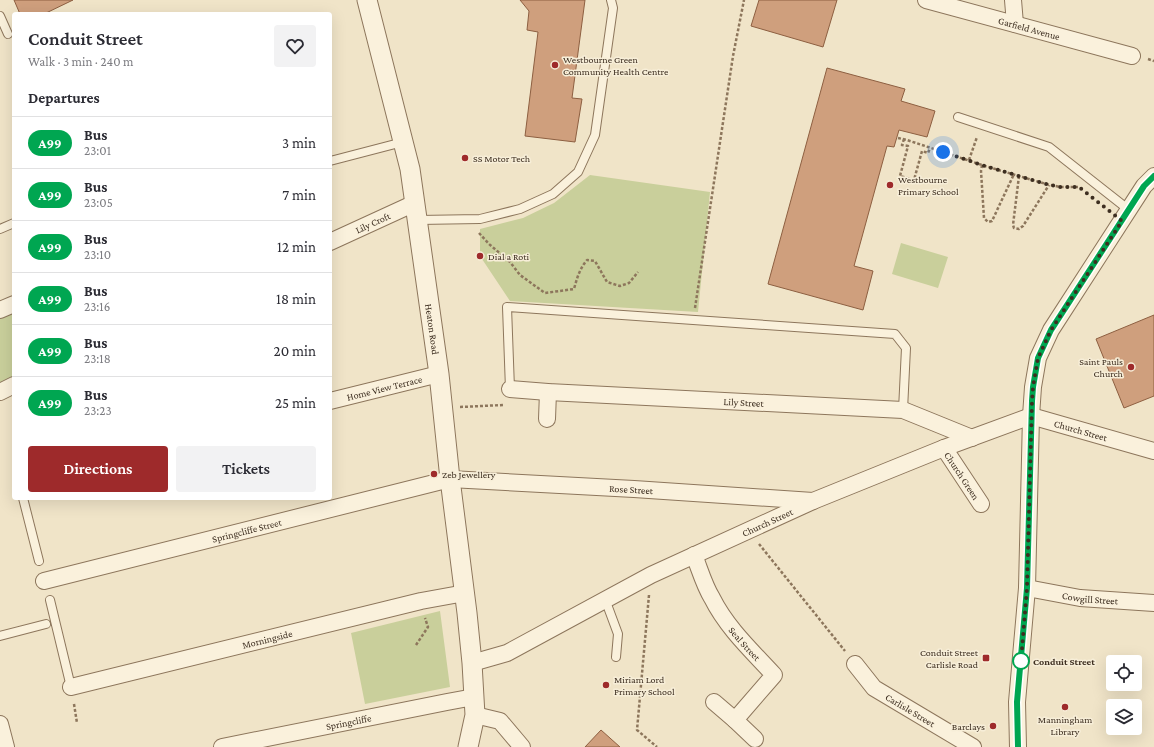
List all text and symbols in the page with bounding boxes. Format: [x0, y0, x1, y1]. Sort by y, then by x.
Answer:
street label: Garfield Avenue [997, 14, 1062, 42]
button: heart [274, 25, 316, 67]
text: Conduit Street [28, 28, 143, 49]
text: Walk · 3 min · 240 m [28, 54, 134, 69]
place label: Westbourne Green Community Health Centre [563, 54, 669, 77]
marker: Westbourne Green Community Health Centre [550, 60, 560, 70]
text: Departures [28, 90, 100, 106]
text: Bus [84, 127, 107, 143]
text: A99 [38, 135, 62, 151]
text: 3 min [282, 135, 316, 151]
your location [933, 142, 953, 162]
text: 23:01 [84, 143, 111, 158]
marker: SS Motor Tech [460, 153, 470, 163]
place label: SS Motor Tech [473, 153, 531, 164]
place label: Westbourne Primary School [898, 174, 959, 197]
text: Bus [84, 179, 107, 195]
marker: Westbourne Primary School [885, 180, 895, 190]
text: A99 [38, 187, 62, 203]
text: 7 min [282, 187, 316, 203]
text: 23:05 [84, 195, 113, 210]
street label: Lily Croft [353, 209, 393, 235]
text: Bus [84, 231, 107, 247]
text: A99 [38, 239, 62, 255]
text: 12 min [277, 239, 316, 255]
text: 23:10 [84, 247, 111, 262]
marker: Dial a Roti [475, 251, 485, 261]
place label: Dial a Roti [488, 251, 530, 262]
text: Bus [84, 283, 107, 299]
text: A99 [38, 291, 62, 307]
text: 18 min [276, 291, 316, 307]
text: 23:16 [84, 299, 110, 314]
street label: Heaton Road [424, 303, 442, 356]
text: Bus [84, 335, 107, 351]
text: A99 [38, 343, 62, 359]
text: 20 min [274, 343, 316, 359]
text: 23:18 [84, 351, 111, 366]
place label: Saint Pauls Church [1079, 356, 1124, 379]
marker: Saint Pauls Church [1126, 362, 1136, 372]
street label: Home View Terrace [346, 373, 424, 402]
text: Bus [84, 387, 107, 403]
text: A99 [38, 395, 62, 411]
text: 25 min [275, 395, 316, 411]
street label: Lily Street [723, 395, 765, 408]
text: 23:23 [84, 403, 112, 418]
street label: Church Street [1053, 417, 1109, 443]
button: Directions [28, 446, 168, 492]
button: Tickets [176, 446, 316, 492]
street label: Church Green [942, 449, 982, 502]
marker: Zeb Jewellery [429, 469, 439, 479]
place label: Zeb Jewellery [442, 469, 496, 480]
street label: Rose Street [609, 482, 654, 496]
street label: Church Street [740, 505, 795, 538]
street label: Springcliffe Street [211, 516, 283, 544]
street label: Cowgill Street [1061, 589, 1119, 606]
street label: Seal Street [727, 624, 763, 663]
street label: Morningside [241, 627, 294, 650]
place label: Conduit Street Carlisle Road [920, 647, 979, 670]
marker: Conduit Street [1012, 652, 1030, 670]
marker: Conduit Street Carlisle Road [981, 653, 991, 663]
map controls [1106, 655, 1142, 735]
button: locate [1106, 655, 1142, 691]
place label: Conduit Street [1033, 656, 1095, 667]
place label: Miriam Lord Primary School [614, 674, 675, 697]
marker: Miriam Lord Primary School [601, 680, 611, 690]
street label: Carlisle Street [884, 691, 938, 729]
button: layers [1106, 699, 1142, 735]
marker: Manningham Library [1060, 702, 1070, 712]
street label: Springcliffe [325, 712, 373, 732]
place label: Manningham Library [1038, 714, 1092, 737]
place label: Barclays [952, 721, 985, 732]
marker: Barclays [988, 721, 998, 731]

